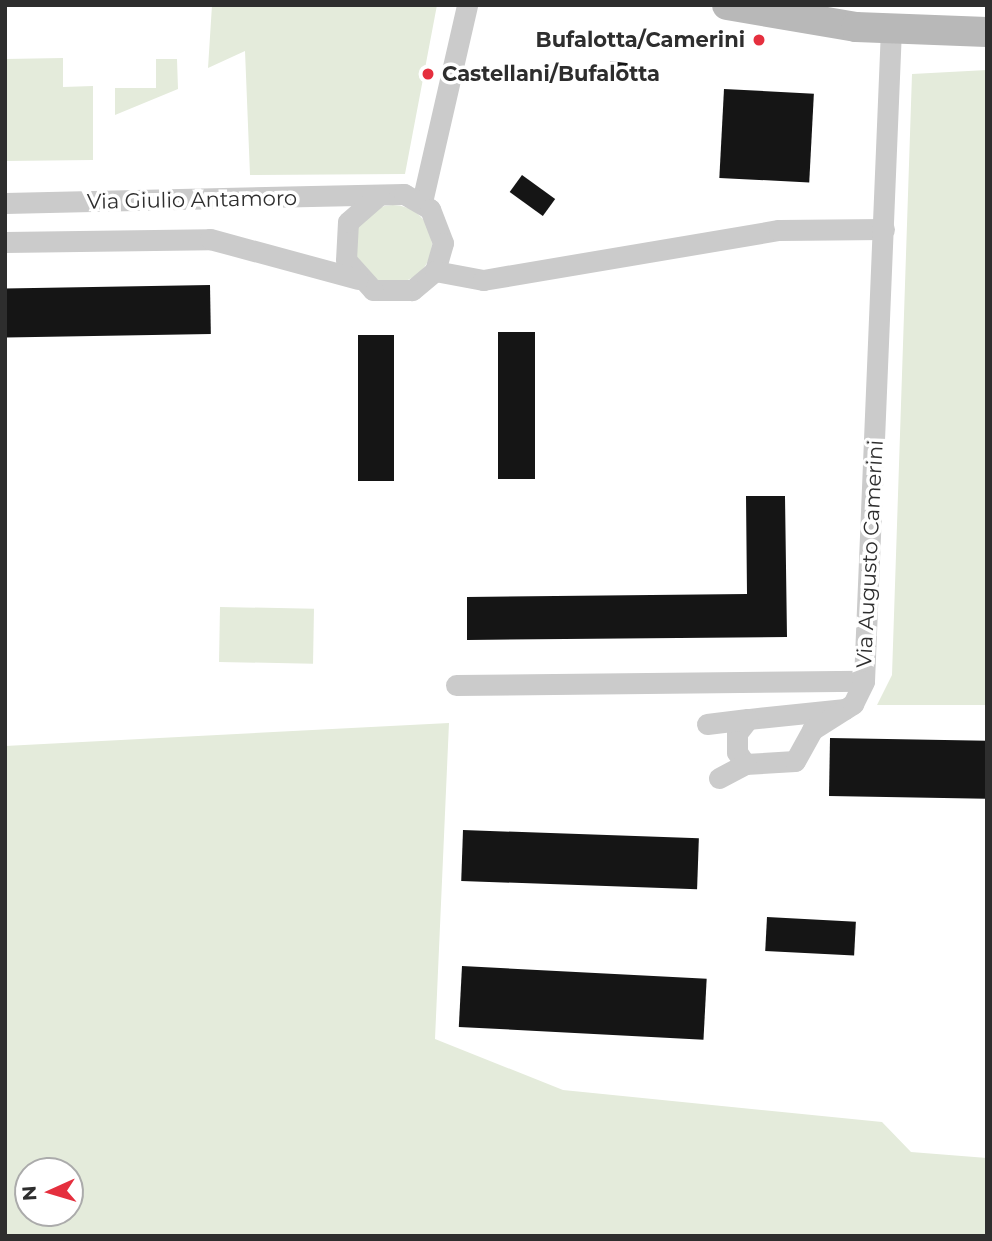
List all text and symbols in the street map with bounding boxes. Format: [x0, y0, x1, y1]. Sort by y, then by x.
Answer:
place label: Bufalotta/Camerini [536, 27, 745, 53]
marker: Bufalotta/Camerini [751, 32, 767, 48]
place label: Castellani/Bufalotta [442, 61, 660, 87]
marker: Castellani/Bufalotta [420, 66, 436, 82]
street label: Via Giulio Antamoro [87, 186, 297, 214]
street label: Via Augusto Camerini [851, 439, 889, 669]
north arrow [14, 1157, 84, 1227]
text: N [18, 1185, 42, 1202]

